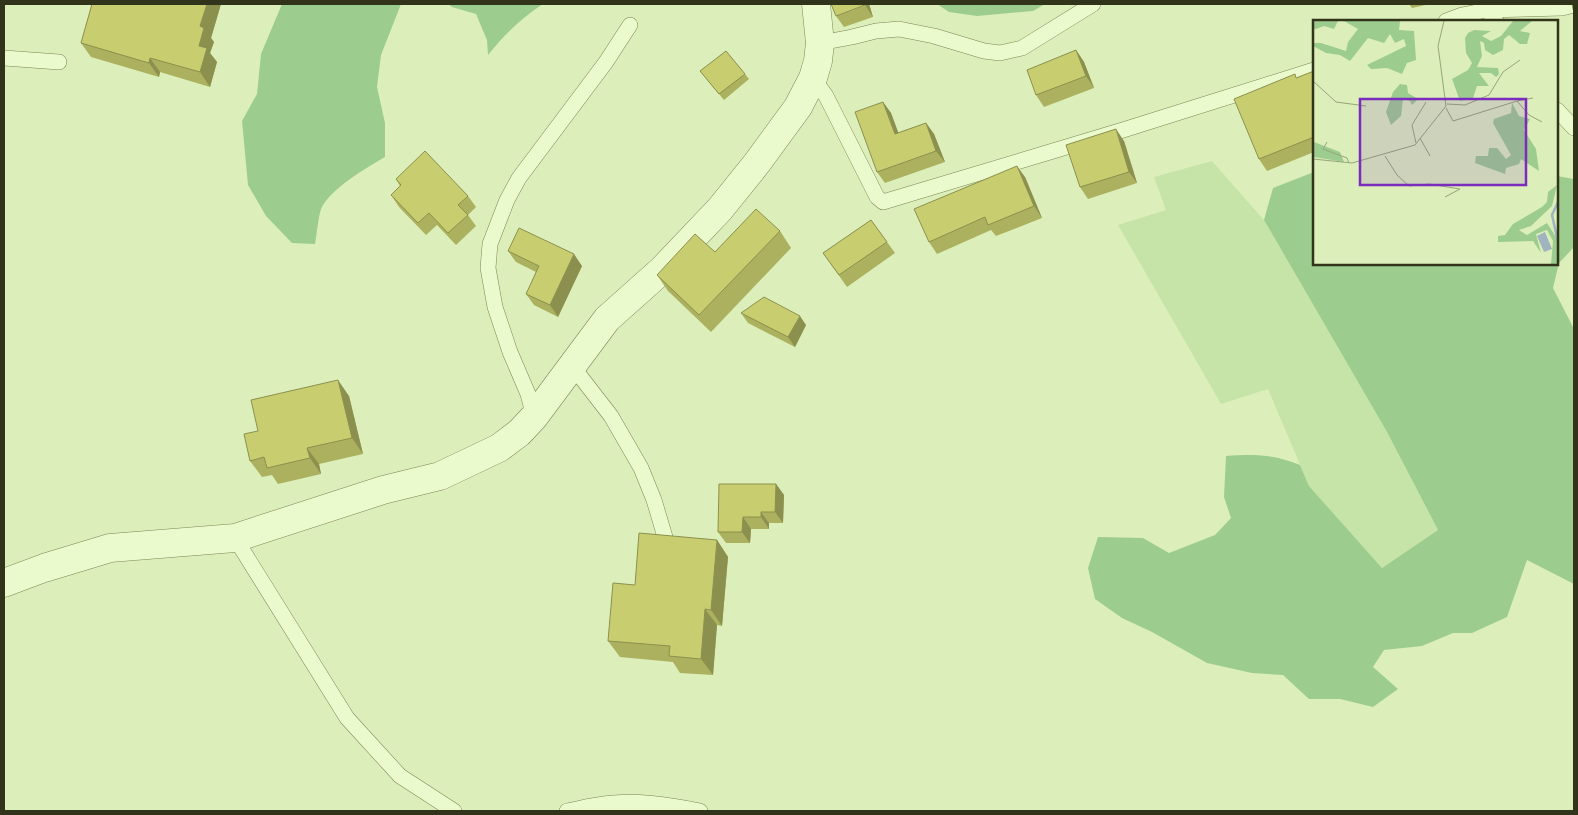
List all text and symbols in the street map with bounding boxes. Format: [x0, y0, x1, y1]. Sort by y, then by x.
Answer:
inset map [1313, 20, 1558, 265]

